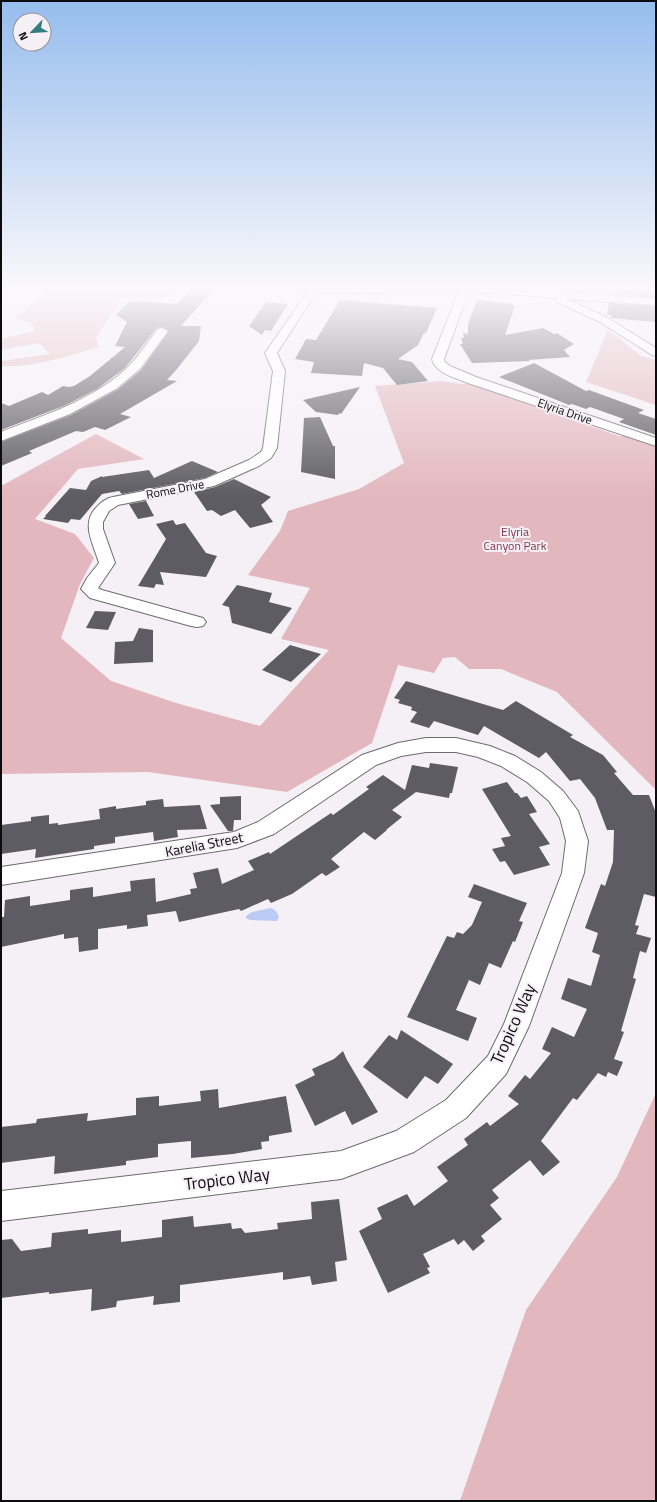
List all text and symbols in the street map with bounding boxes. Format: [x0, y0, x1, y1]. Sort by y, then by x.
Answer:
north arrow [12, 12, 52, 52]
text: N [14, 29, 32, 43]
street label: Elyria Drive [535, 393, 595, 429]
street label: Rome Drive [144, 474, 206, 504]
park label: Elyria Canyon Park [484, 522, 547, 555]
street label: Karelia Street [163, 826, 245, 862]
street label: Tropico Way [484, 979, 542, 1069]
street label: Tropico Way [183, 1161, 271, 1197]

